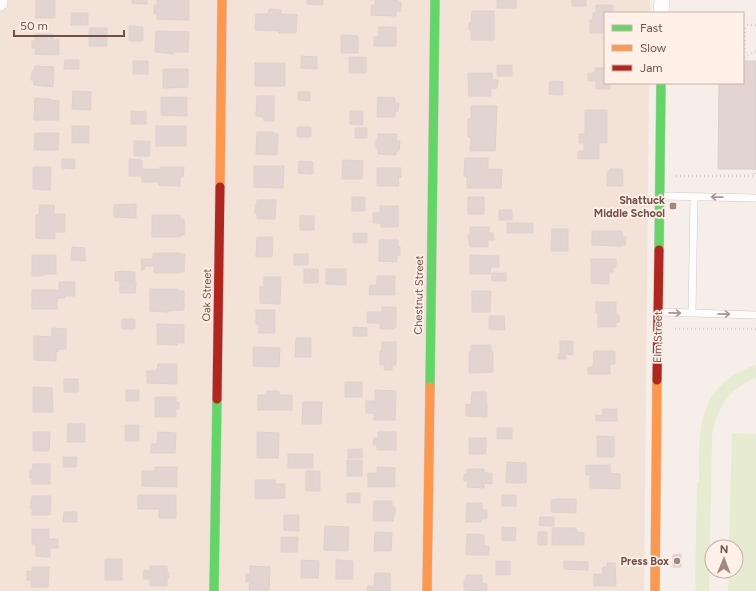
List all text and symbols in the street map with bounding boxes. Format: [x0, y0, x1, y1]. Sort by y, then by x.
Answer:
scale bar [14, 12, 124, 38]
legend [604, 12, 744, 84]
text: 50 m [20, 19, 48, 33]
text: Fast [640, 21, 663, 35]
text: Slow [640, 41, 667, 55]
text: Jam [640, 61, 663, 75]
one-way arrow [711, 193, 724, 201]
place label: Shattuck Middle School [594, 194, 665, 220]
marker: Shattuck Middle School [668, 201, 678, 211]
street label: Chestnut Street [412, 255, 426, 335]
street label: Oak Street [200, 268, 214, 322]
one-way arrow [668, 309, 681, 316]
one-way arrow [717, 310, 730, 318]
street label: Elm Street [651, 311, 665, 363]
north arrow [704, 539, 744, 579]
text: N [720, 543, 729, 556]
place label: Press Box [620, 555, 669, 568]
marker: Press Box [672, 556, 682, 566]

